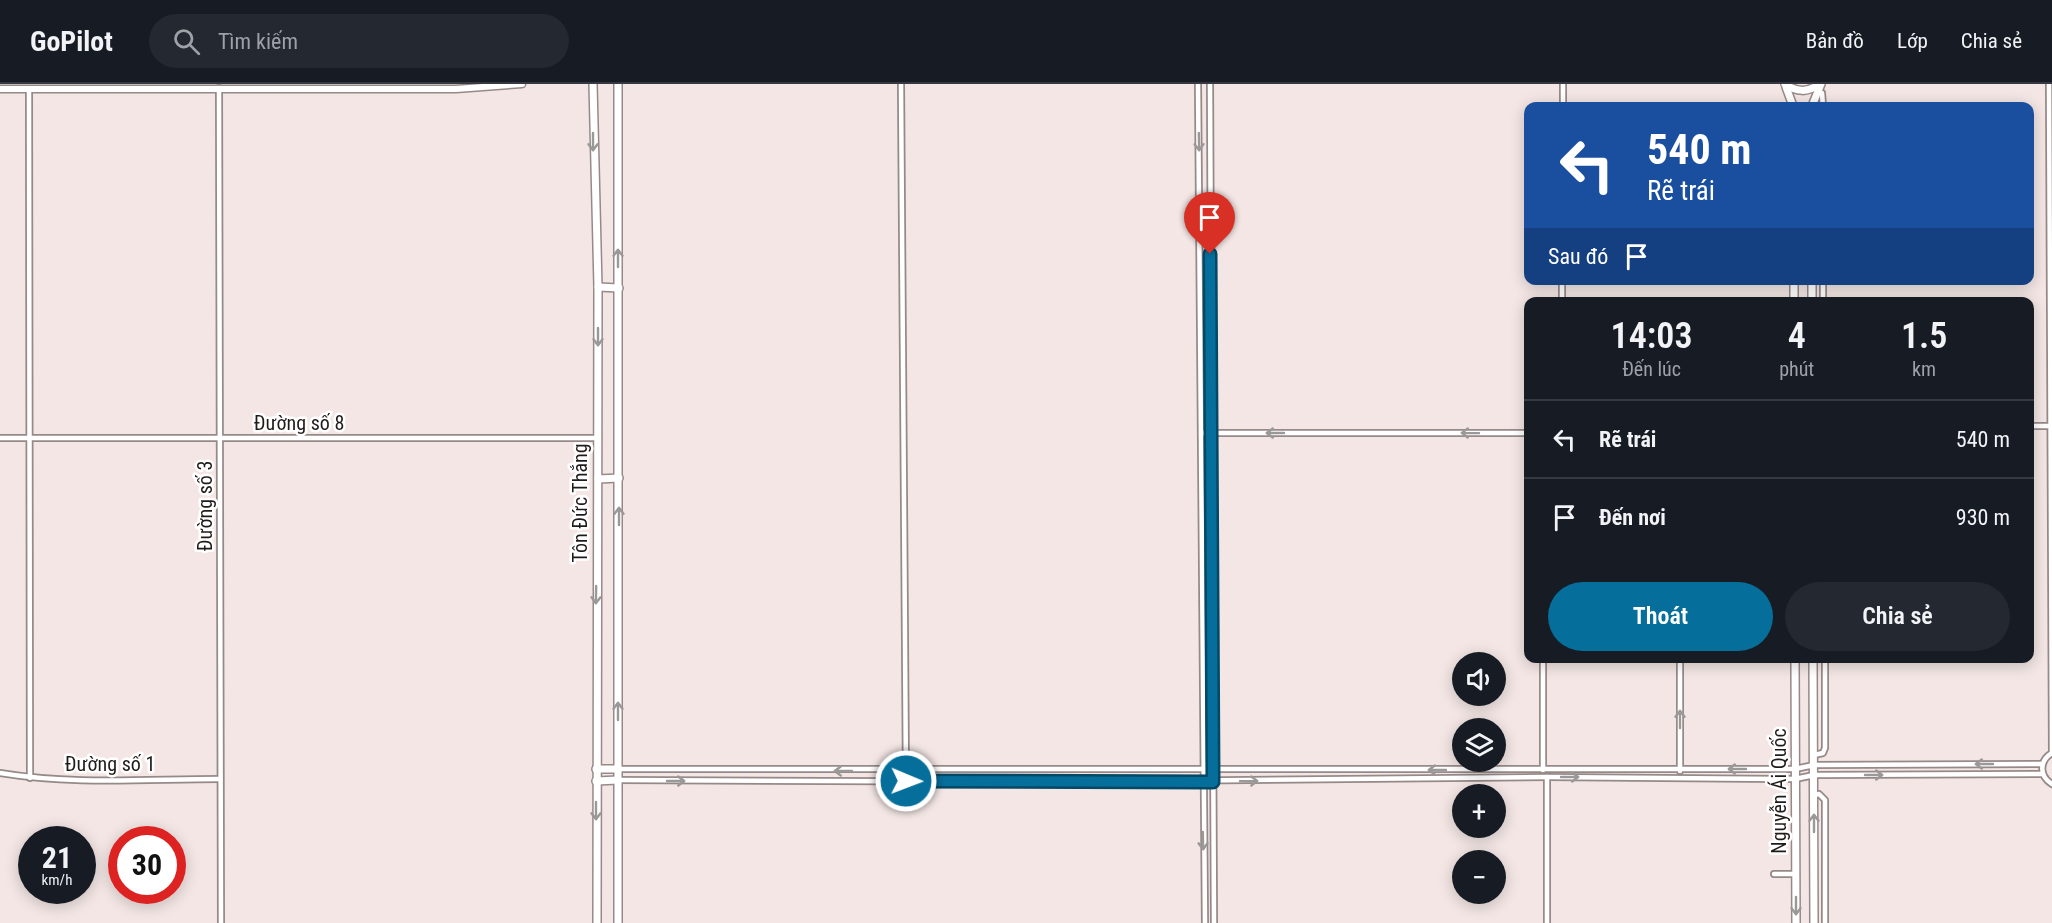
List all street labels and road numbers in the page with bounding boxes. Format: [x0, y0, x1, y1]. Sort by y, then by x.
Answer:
street label: Đường số 8 [254, 411, 344, 435]
street label: Tôn Đức Thắng [568, 443, 592, 563]
street label: Đường số 3 [193, 461, 217, 551]
street label: Nguyễn Ái Quốc [1767, 728, 1791, 854]
street label: Đường số 1 [65, 752, 155, 776]

